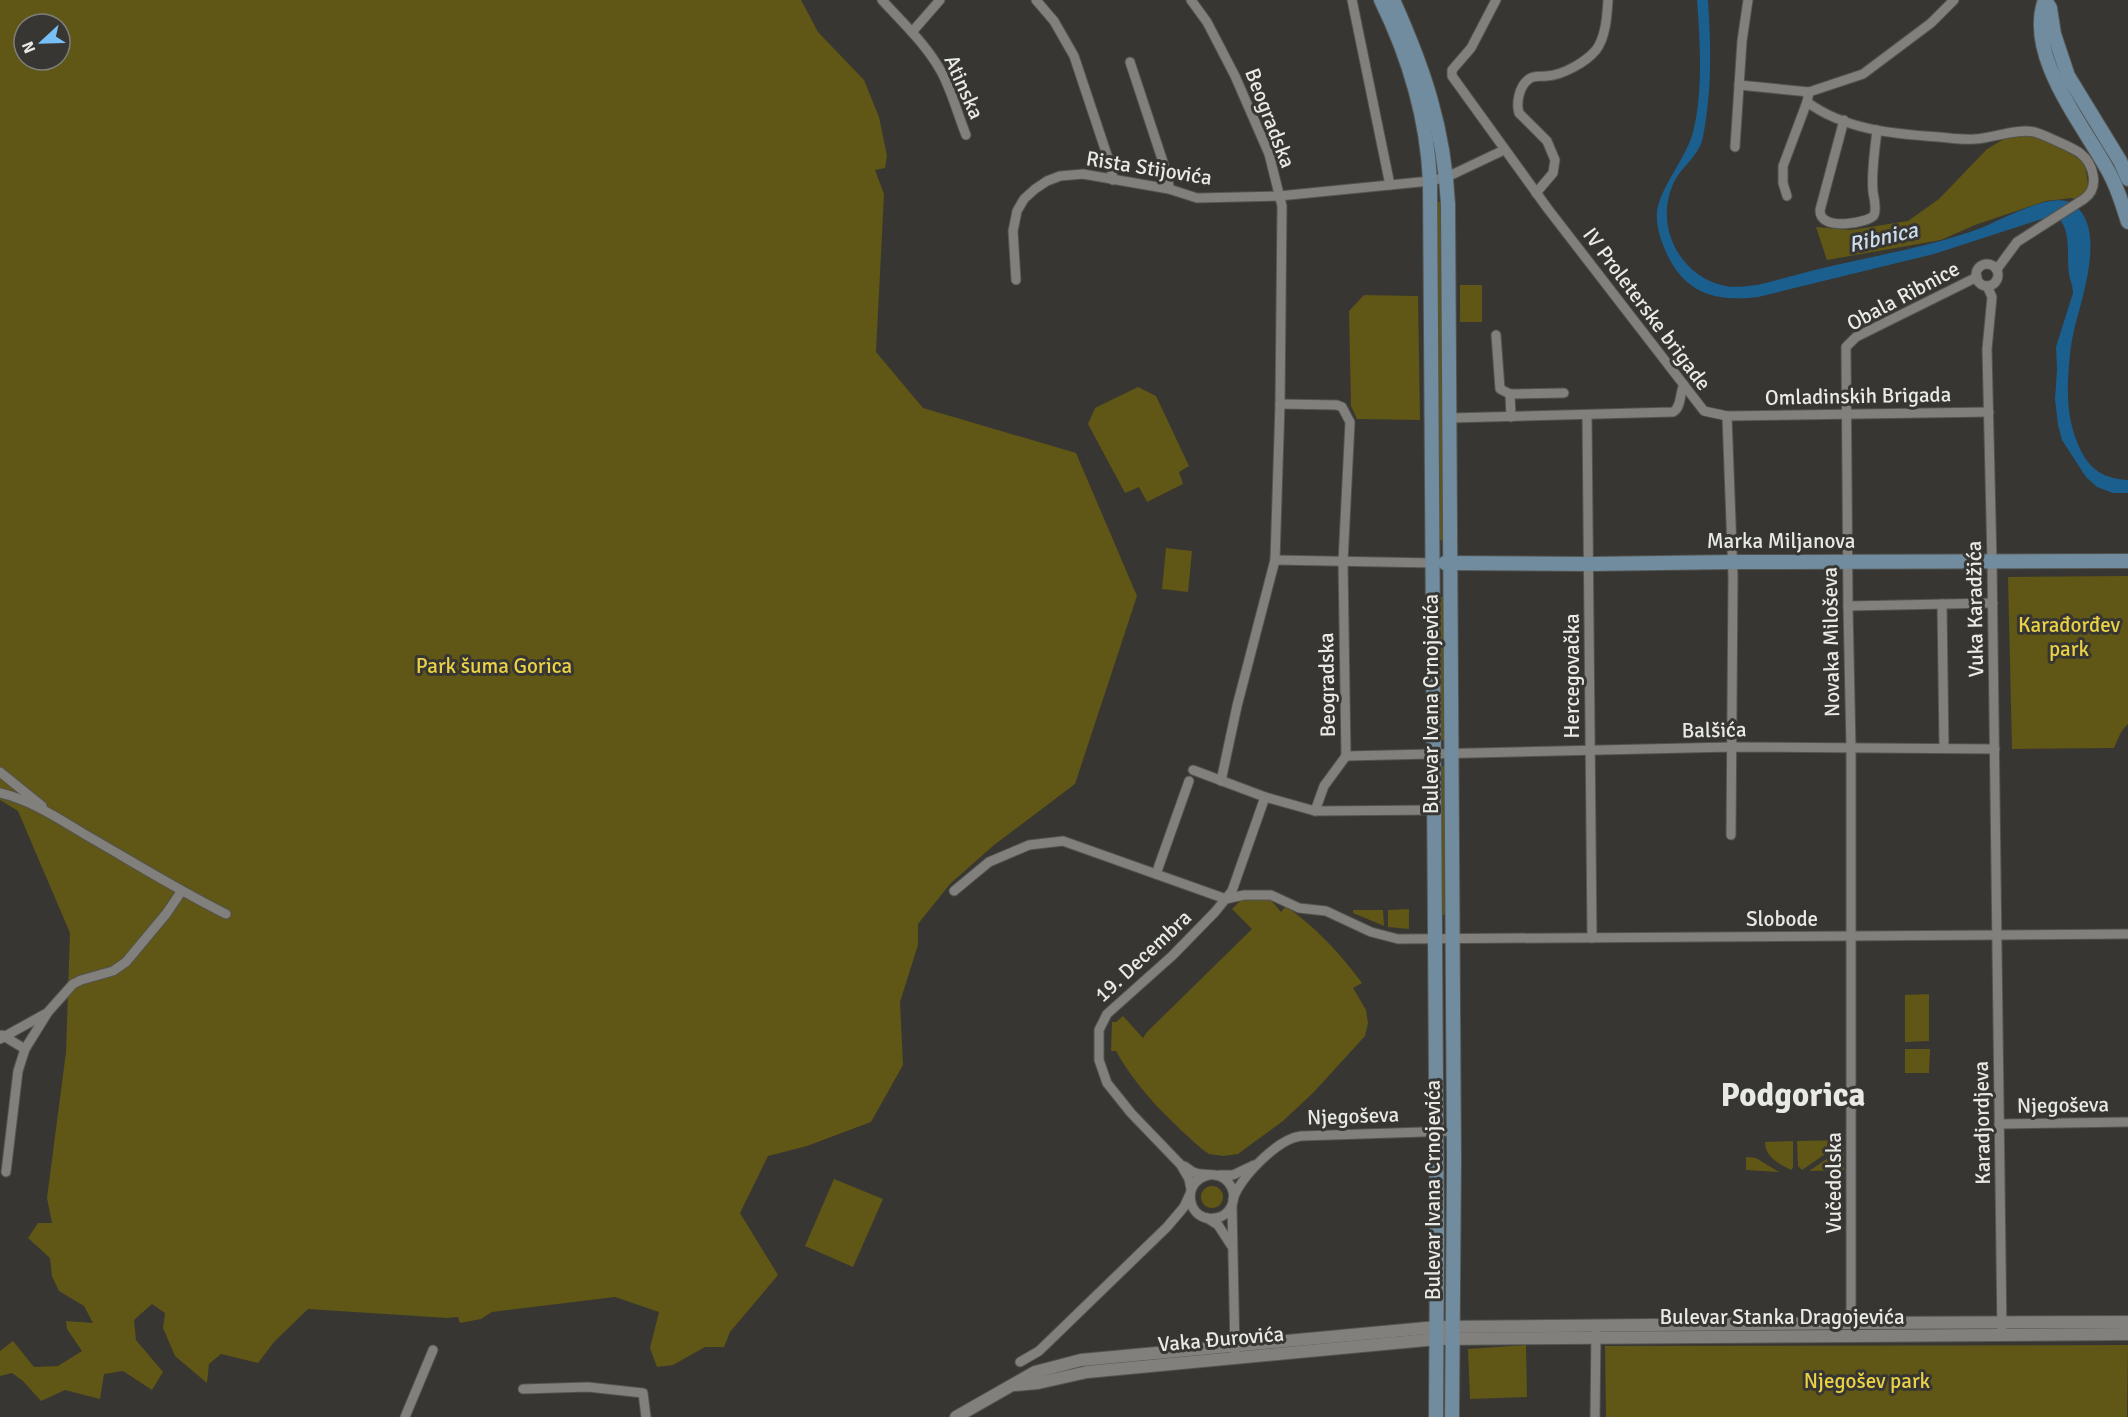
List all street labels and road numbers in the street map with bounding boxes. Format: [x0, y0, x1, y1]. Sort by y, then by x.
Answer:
street label: Atinska [938, 51, 990, 123]
street label: Beogradska [1239, 64, 1301, 172]
street label: Rista Stijovića [1084, 145, 1214, 191]
street label: IV Proleterske brigade [1577, 222, 1717, 396]
street label: Obala Ribnice [1842, 255, 1964, 337]
street label: Omladinskih Brigada [1765, 381, 1951, 411]
street label: Marka Miljanova [1707, 528, 1855, 554]
street label: Vuka Karadžića [1961, 540, 1989, 678]
street label: Novaka Miloševa [1817, 567, 1845, 717]
street label: Bulevar Ivana Crnojevića [1418, 594, 1444, 814]
street label: Hercegovačka [1559, 613, 1585, 739]
street label: Beogradska [1313, 632, 1341, 738]
street label: Balšića [1681, 716, 1747, 744]
street label: 19. Decembra [1089, 904, 1197, 1008]
street label: Slobode [1746, 906, 1818, 932]
street label: Karadjordjeva [1968, 1061, 1996, 1185]
street label: Bulevar Ivana Crnojevića [1420, 1080, 1446, 1300]
street label: Njegoševa [2017, 1091, 2109, 1119]
street label: Njegoševa [1306, 1101, 1400, 1131]
street label: Vučedolska [1821, 1132, 1847, 1234]
street label: Bulevar Stanka Dragojevića [1659, 1304, 1905, 1330]
street label: Vaka Đurovića [1157, 1321, 1285, 1357]

